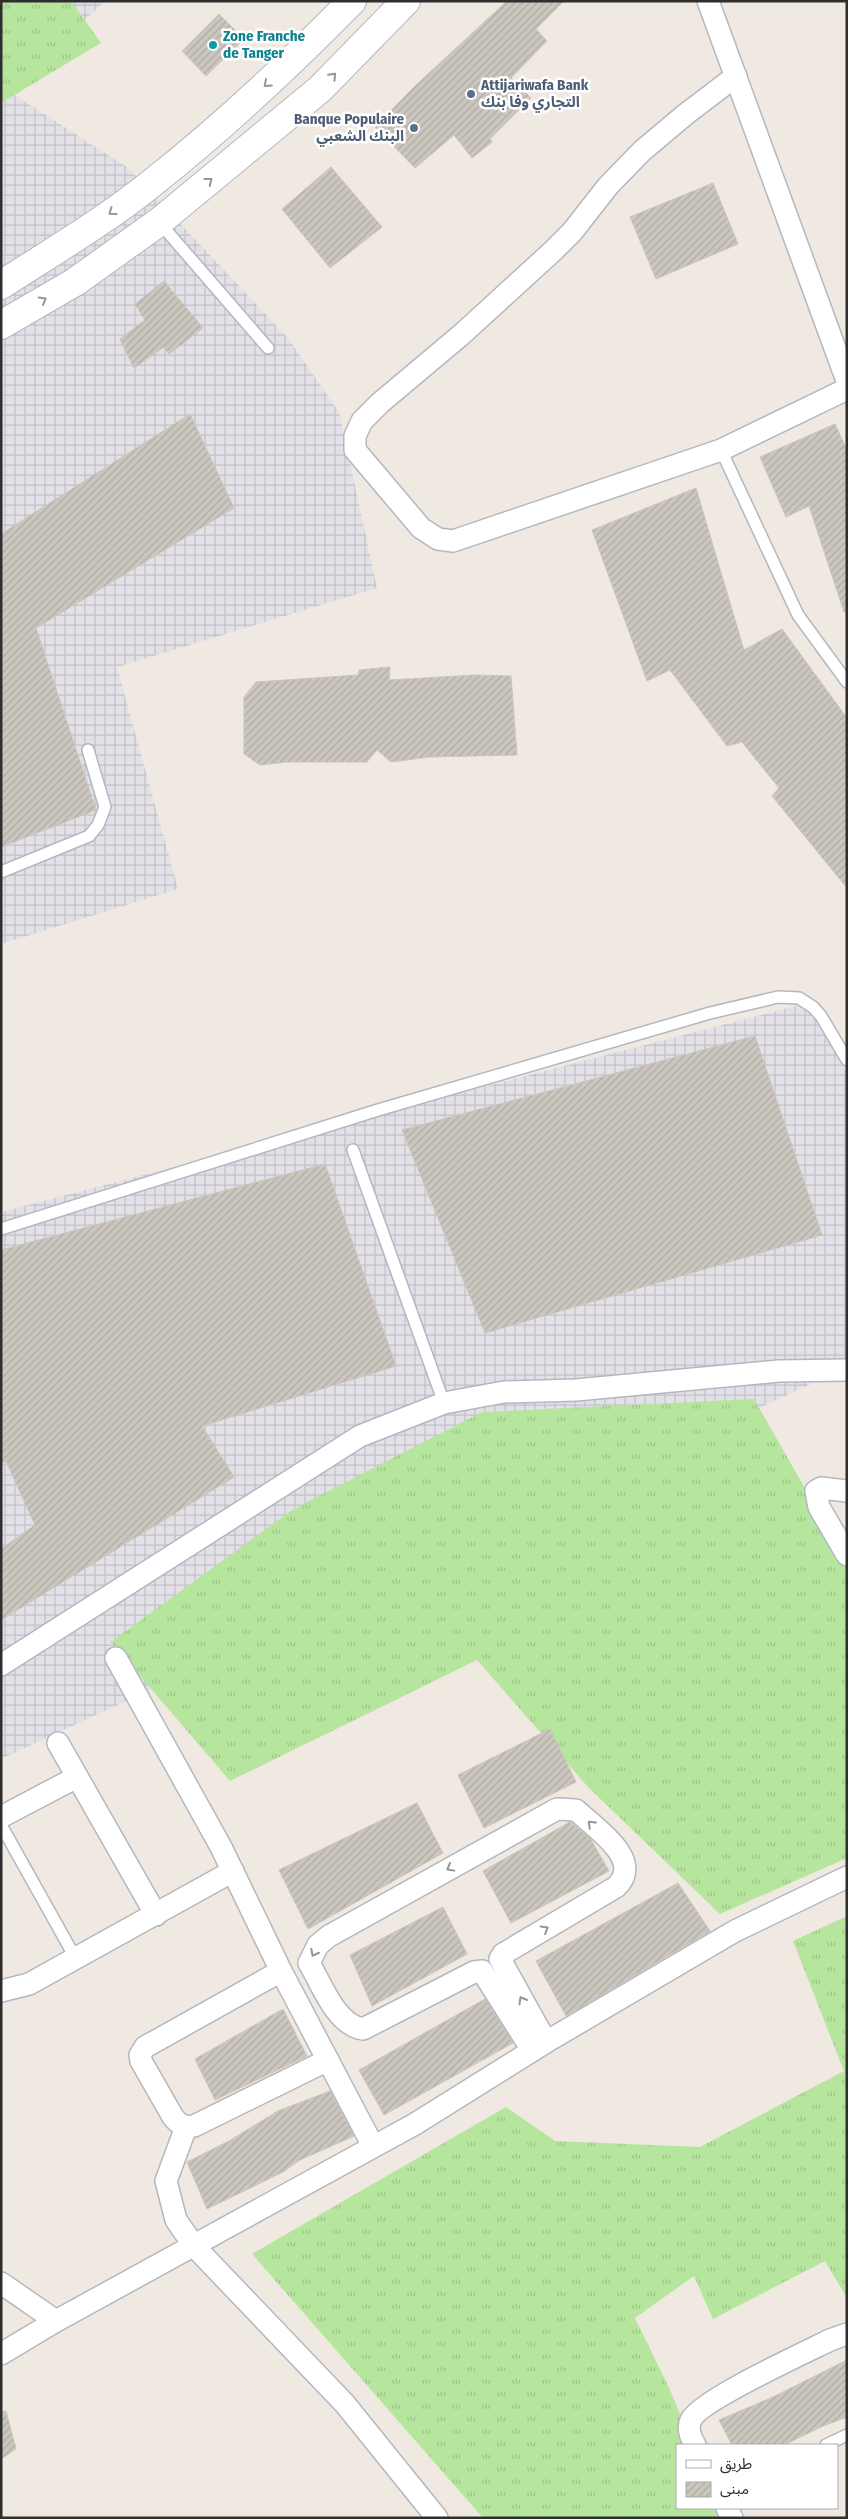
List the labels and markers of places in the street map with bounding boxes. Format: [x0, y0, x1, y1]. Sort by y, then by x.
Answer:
place label: Zone Franche de Tanger [223, 27, 306, 62]
marker: Zone Franche de Tanger [207, 39, 219, 51]
place label: Attijariwafa Bank التجاري وفا بنك [480, 76, 589, 113]
marker: Attijariwafa Bank التجاري وفا بنك [465, 88, 477, 100]
place label: Banque Populaire البنك الشعبي [294, 110, 404, 147]
marker: Banque Populaire البنك الشعبي [408, 122, 420, 134]

